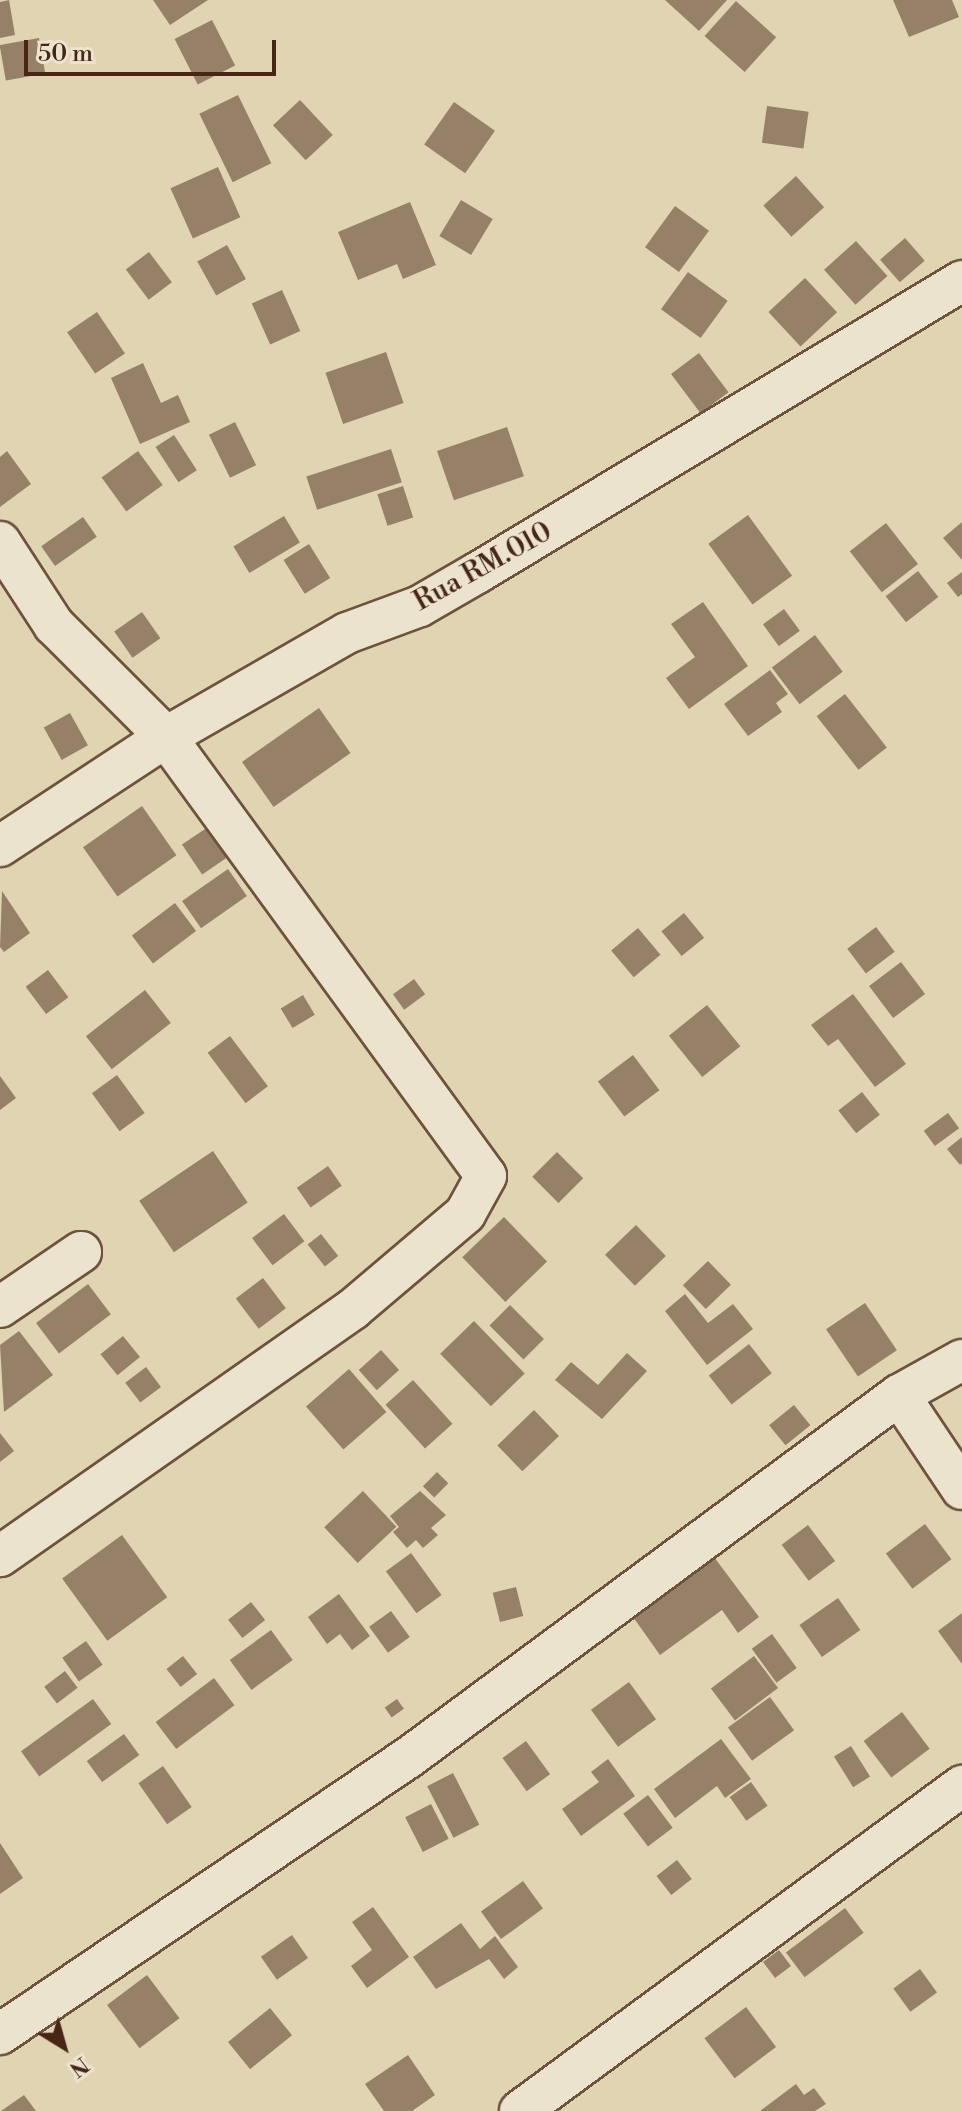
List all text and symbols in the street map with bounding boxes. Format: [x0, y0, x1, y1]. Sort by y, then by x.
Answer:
scale bar [28, 24, 280, 74]
text: 50 m [38, 39, 93, 69]
street label: Rua RM.010 [408, 515, 558, 619]
north arrow [24, 2007, 104, 2087]
text: N [64, 2051, 94, 2083]

